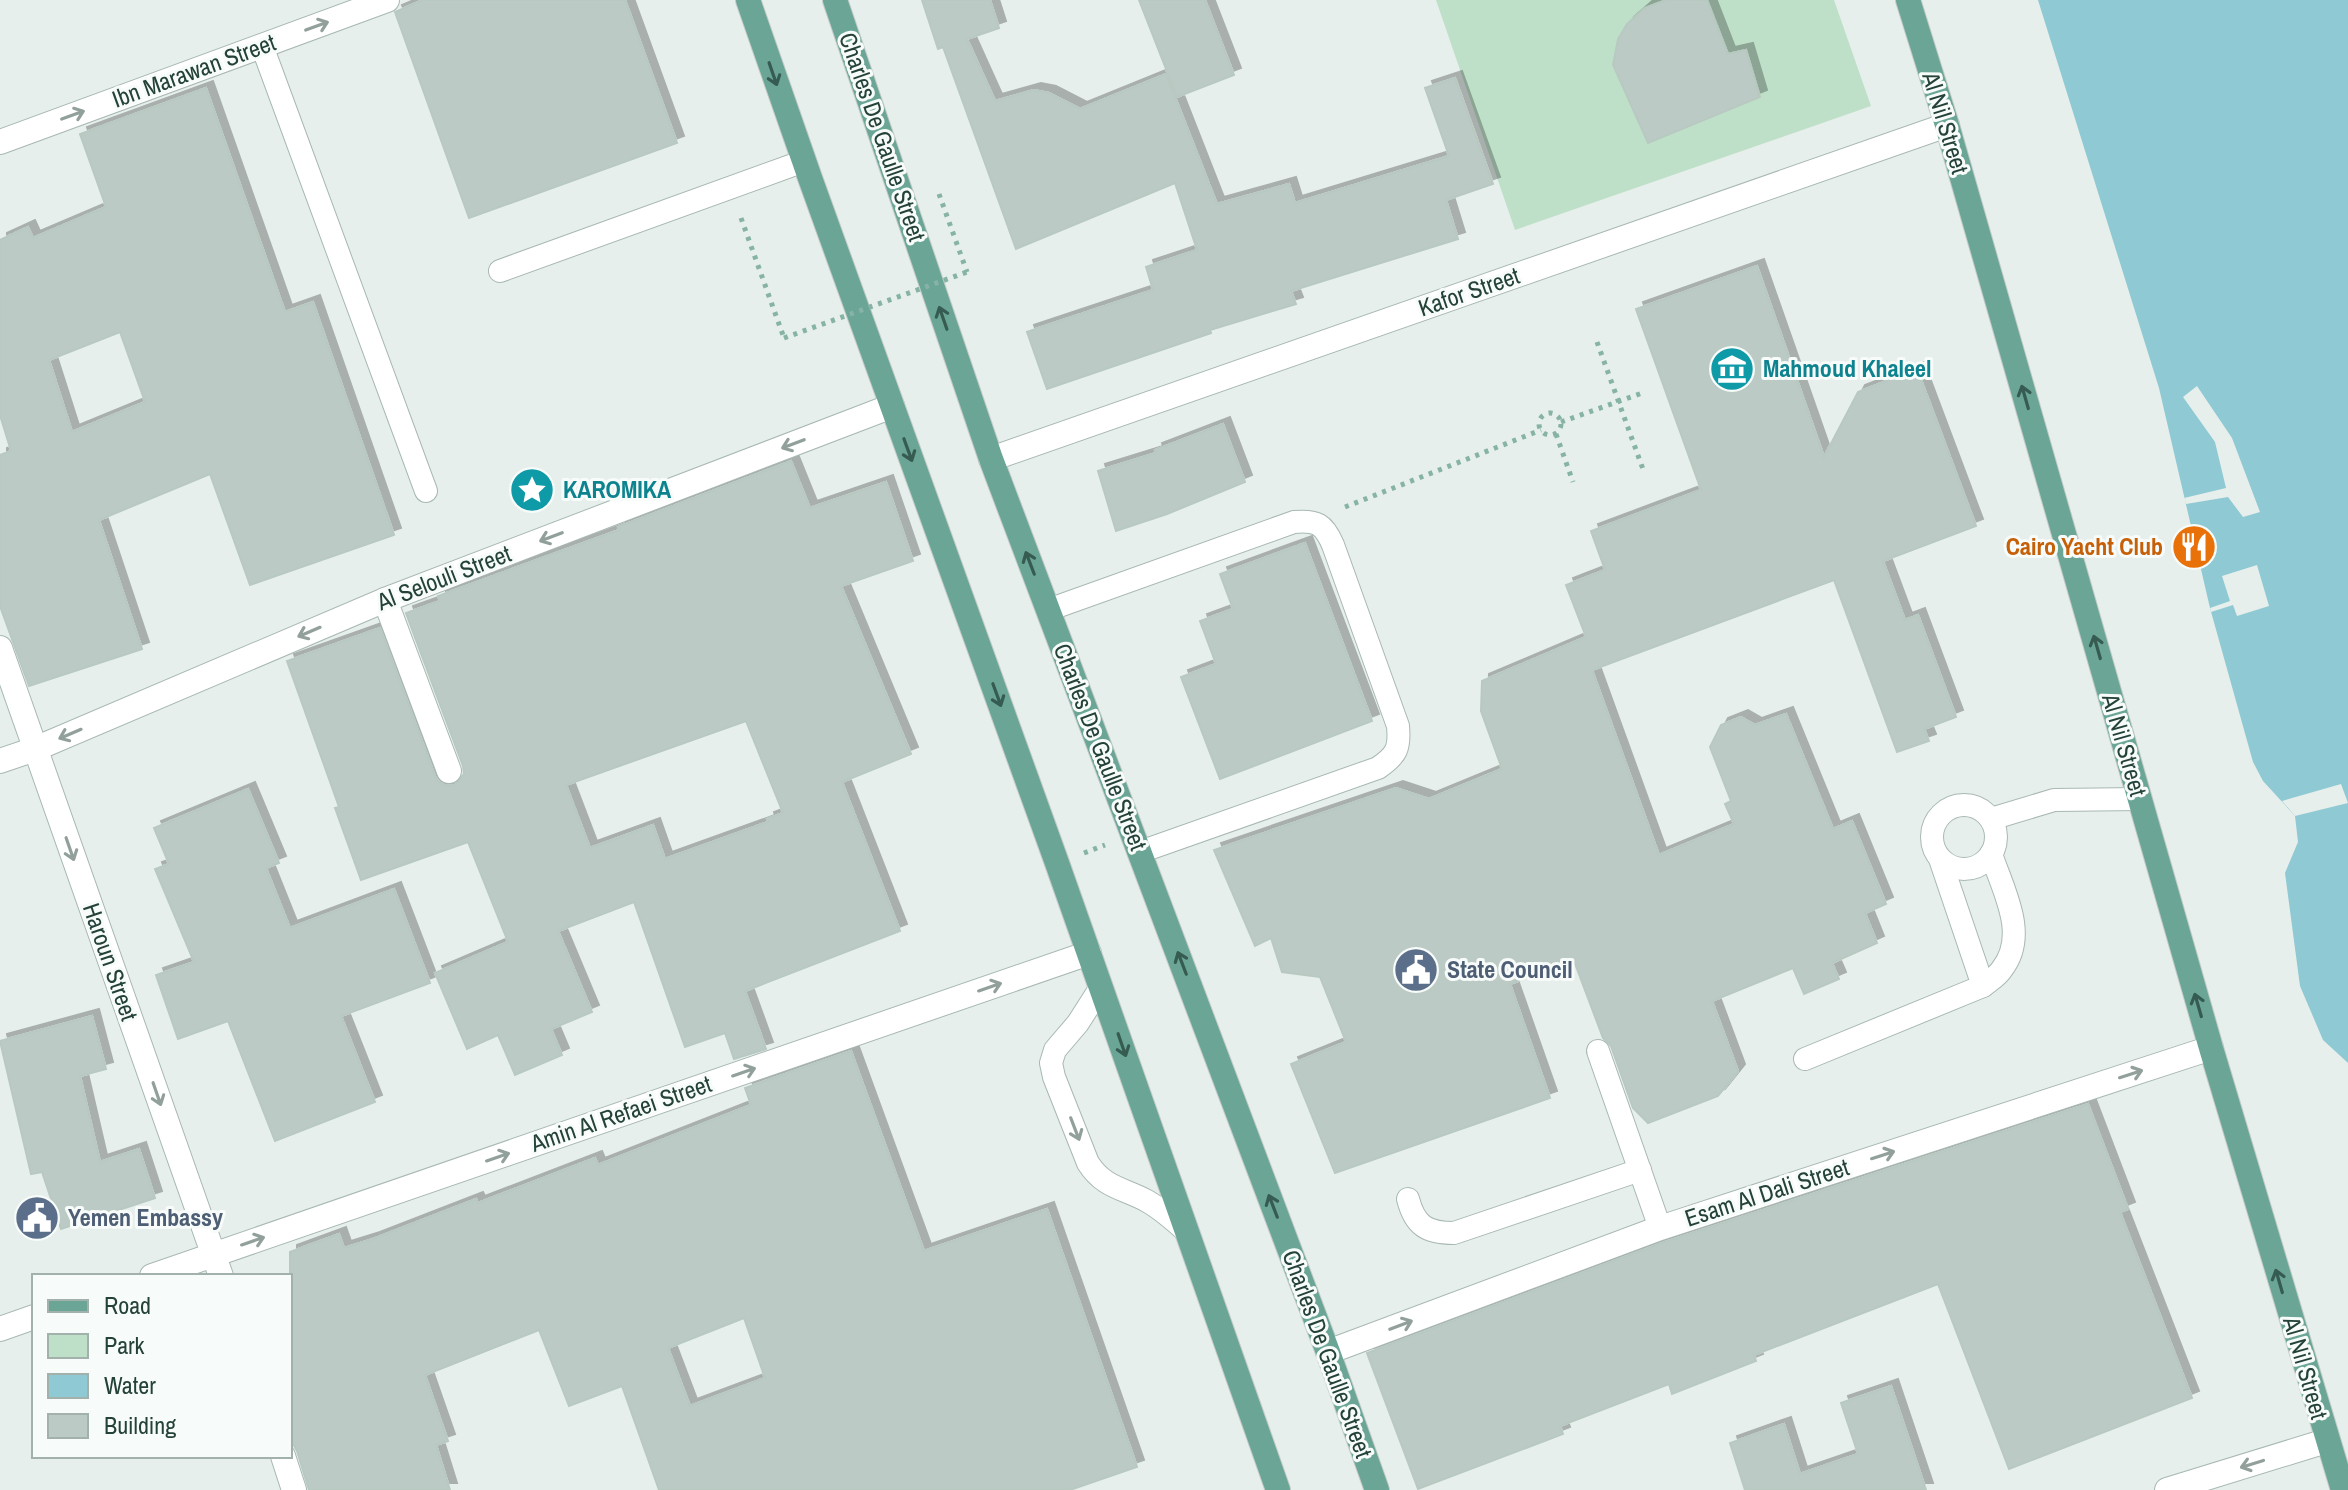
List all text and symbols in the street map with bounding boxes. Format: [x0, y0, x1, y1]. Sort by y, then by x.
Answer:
one-way arrow [305, 18, 329, 32]
street label: Ibn Marawan Street [107, 25, 280, 114]
street label: Charles De Gaulle Street [832, 28, 934, 246]
one-way arrow [767, 61, 782, 86]
street label: Al Nil Street [1915, 67, 1977, 178]
one-way arrow [60, 107, 85, 121]
street label: Kafor Street [1414, 259, 1524, 323]
one-way arrow [935, 305, 950, 330]
museum icon: Mahmoud Khaleel [1708, 345, 1756, 393]
place label: Mahmoud Khaleel [1763, 352, 1931, 384]
one-way arrow [2017, 385, 2032, 411]
one-way arrow [902, 437, 917, 462]
one-way arrow [782, 438, 806, 452]
place icon: KAROMIKA [508, 466, 556, 514]
place label: KAROMIKA [563, 473, 672, 505]
restaurant icon: Cairo Yacht Club [2170, 523, 2218, 571]
place label: Cairo Yacht Club [2006, 530, 2163, 562]
one-way arrow [539, 531, 563, 545]
street label: Al Selouli Street [371, 537, 516, 618]
one-way arrow [1022, 550, 1037, 575]
one-way arrow [297, 626, 322, 641]
one-way arrow [2088, 635, 2103, 661]
street label: Charles De Gaulle Street [1047, 639, 1155, 855]
one-way arrow [990, 682, 1005, 707]
street label: Al Nil Street [2095, 689, 2155, 800]
one-way arrow [58, 728, 82, 743]
one-way arrow [64, 836, 79, 861]
street label: Haroun Street [76, 899, 146, 1025]
public building icon: State Council [1392, 946, 1440, 994]
one-way arrow [1174, 951, 1188, 976]
place label: State Council [1447, 953, 1573, 985]
one-way arrow [977, 979, 1002, 993]
one-way arrow [2190, 993, 2205, 1019]
one-way arrow [1115, 1032, 1130, 1057]
one-way arrow [731, 1063, 756, 1078]
one-way arrow [2117, 1066, 2143, 1081]
street label: Amin Al Refaei Street [525, 1067, 716, 1159]
one-way arrow [150, 1081, 165, 1106]
one-way arrow [1069, 1116, 1083, 1141]
one-way arrow [1871, 1146, 1896, 1161]
one-way arrow [486, 1148, 511, 1163]
street label: Esam Al Dali Street [1681, 1150, 1853, 1234]
public building icon: Yemen Embassy [13, 1194, 61, 1242]
one-way arrow [1265, 1195, 1279, 1219]
place label: Yemen Embassy [68, 1201, 223, 1233]
one-way arrow [240, 1233, 265, 1248]
street label: Charles De Gaulle Street [1275, 1245, 1381, 1462]
one-way arrow [2271, 1269, 2286, 1295]
legend [32, 1274, 292, 1458]
text: Road [104, 1289, 151, 1321]
street label: Al Nil Street [2276, 1312, 2336, 1423]
one-way arrow [1388, 1317, 1412, 1331]
text: Park [104, 1329, 145, 1361]
text: Water [104, 1369, 156, 1401]
text: Building [104, 1409, 176, 1441]
one-way arrow [2239, 1457, 2265, 1472]

